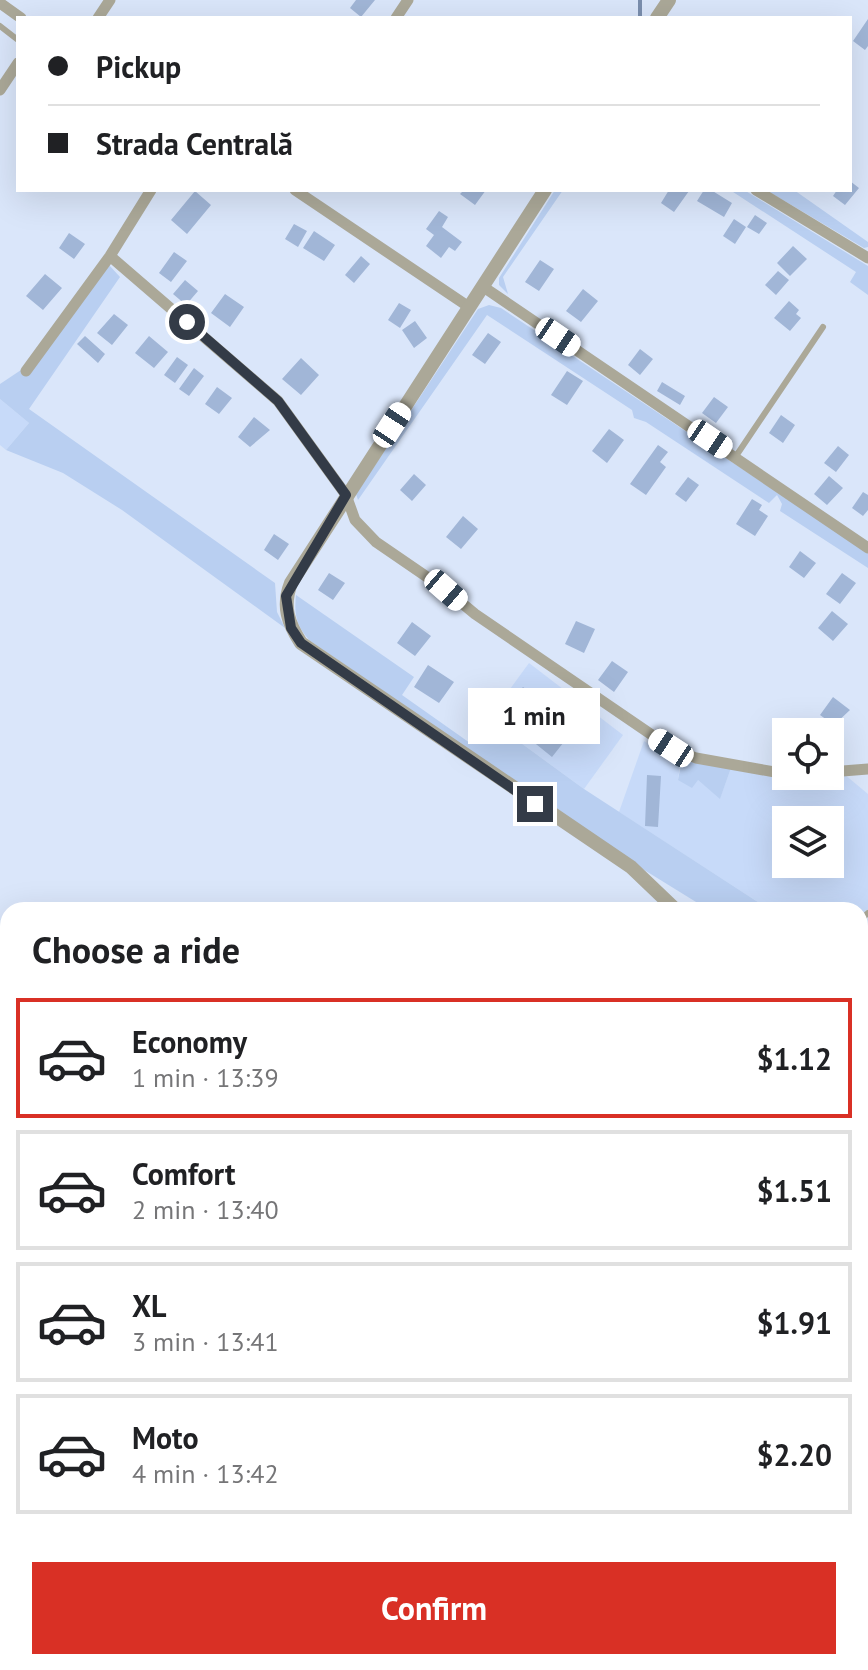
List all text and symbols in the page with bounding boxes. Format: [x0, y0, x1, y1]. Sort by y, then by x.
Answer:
text: Pickup [96, 47, 181, 86]
text: Strada Centrală [96, 124, 293, 163]
route start [169, 304, 205, 340]
car [531, 314, 585, 360]
car [369, 398, 415, 452]
car [683, 416, 737, 462]
car [420, 565, 472, 615]
callout: 1 min [469, 688, 601, 744]
text: 1 min [502, 699, 566, 732]
map controls [772, 718, 844, 878]
button: locate [772, 718, 844, 790]
car [644, 725, 698, 771]
route end [517, 786, 553, 822]
button: layers [772, 806, 844, 878]
text: Choose a ride [32, 926, 240, 973]
icon: car [36, 1022, 108, 1094]
text: Economy [132, 1022, 247, 1061]
text: $1.12 [757, 1039, 832, 1078]
text: 1 min · 13:39 [132, 1061, 279, 1094]
icon: car [36, 1154, 108, 1226]
text: Comfort [132, 1154, 235, 1193]
text: $1.51 [757, 1171, 832, 1210]
text: 2 min · 13:40 [132, 1193, 279, 1226]
icon: car [36, 1286, 108, 1358]
text: XL [132, 1286, 166, 1325]
text: $1.91 [757, 1303, 832, 1342]
text: 3 min · 13:41 [132, 1325, 279, 1358]
icon: car [36, 1418, 108, 1490]
text: Moto [132, 1418, 199, 1457]
text: $2.20 [757, 1435, 832, 1474]
text: 4 min · 13:42 [132, 1457, 279, 1490]
button: Confirm [32, 1562, 836, 1654]

